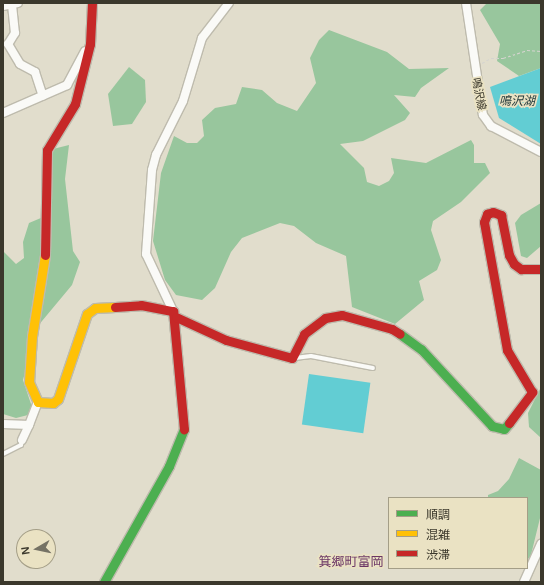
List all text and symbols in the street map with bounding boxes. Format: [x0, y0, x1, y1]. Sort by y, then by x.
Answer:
street label: 鳴沢線 [469, 77, 489, 111]
water label: 鳴沢湖 [499, 95, 535, 109]
legend [388, 497, 528, 569]
text: 順調 [426, 508, 450, 522]
text: 混雑 [426, 528, 450, 542]
north arrow [16, 529, 56, 569]
text: N [19, 546, 32, 556]
text: 渋滞 [426, 548, 450, 562]
district label: 箕郷町富岡 [319, 554, 383, 570]

